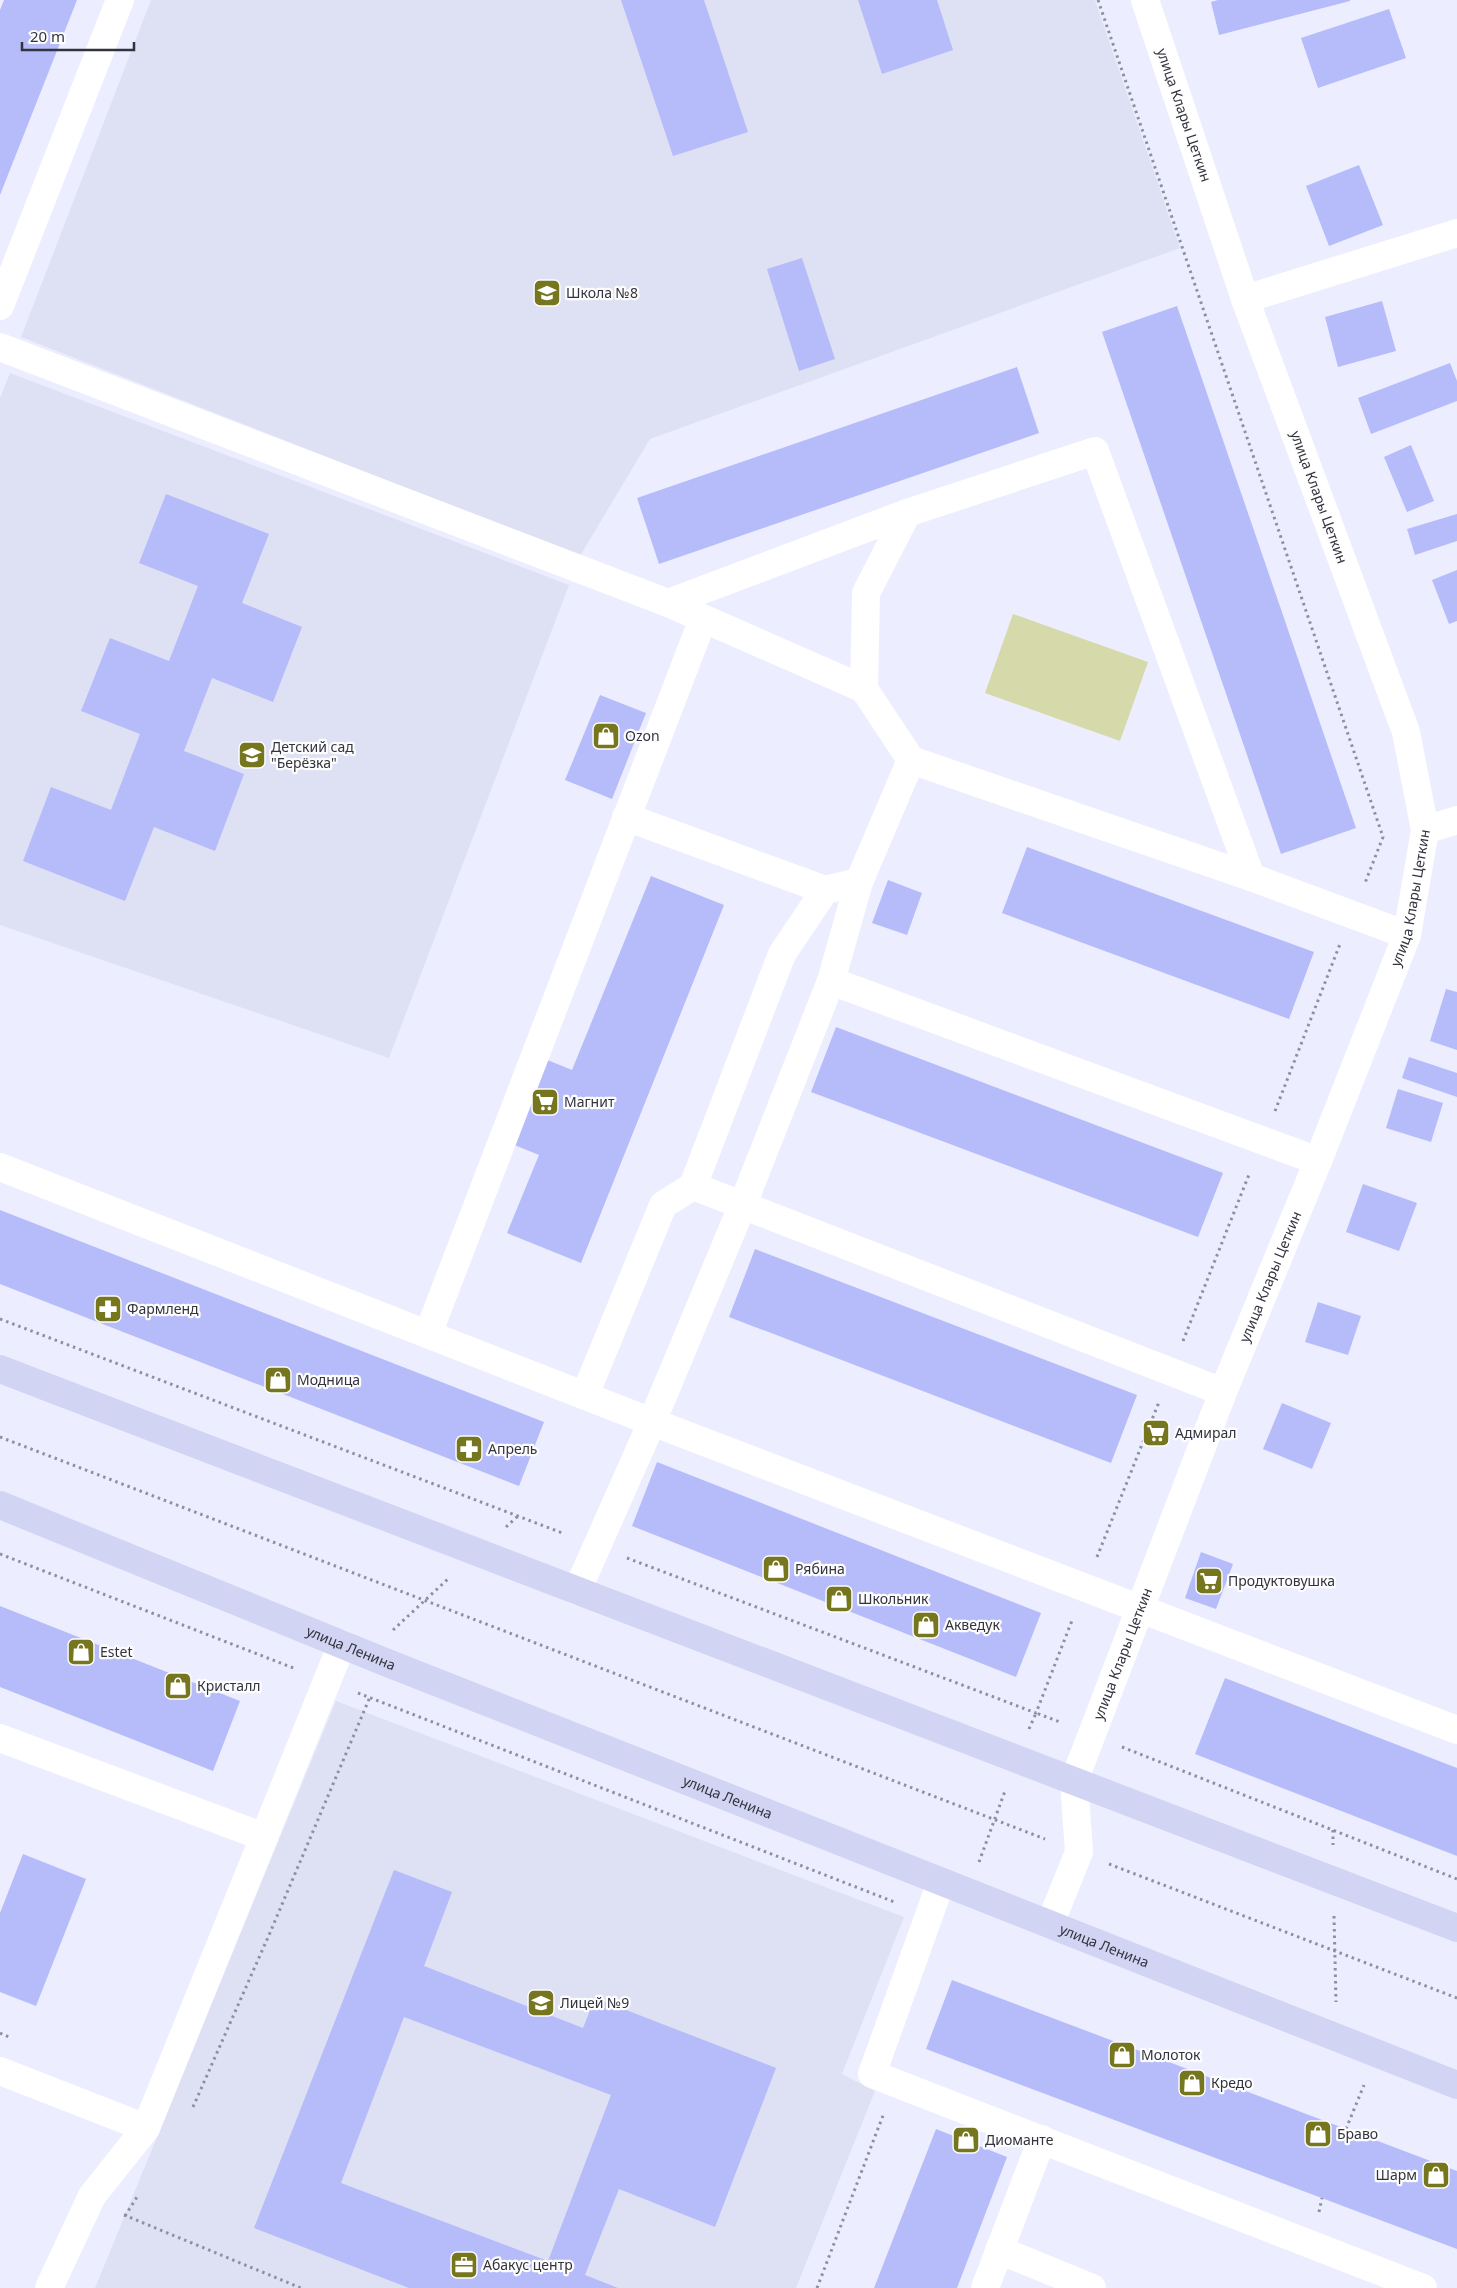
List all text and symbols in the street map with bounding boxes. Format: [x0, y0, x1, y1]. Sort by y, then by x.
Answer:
scale bar [22, 20, 135, 52]
text: 20 m [30, 26, 65, 46]
street label: улица Клары Цеткин [1153, 46, 1216, 184]
school or university icon: Школа №8 [532, 278, 562, 308]
place label: Школа №8 [566, 283, 638, 302]
street label: улица Клары Цеткин [1287, 428, 1352, 566]
shop icon: Ozon [591, 721, 621, 751]
place label: Ozon [625, 726, 660, 745]
place label: Детский сад "Берёзка" [271, 737, 354, 772]
school or university icon: Детский сад "Берёзка" [237, 740, 267, 770]
street label: улица Клары Цеткин [1386, 828, 1434, 969]
supermarket icon: Магнит [530, 1087, 560, 1117]
place label: Магнит [564, 1092, 615, 1111]
street label: улица Клары Цеткин [1235, 1208, 1305, 1345]
pharmacy icon: Фармленд [93, 1294, 123, 1324]
place label: Фармленд [127, 1299, 199, 1318]
shop icon: Модница [263, 1365, 293, 1395]
place label: Модница [297, 1370, 360, 1389]
supermarket icon: Адмирал [1141, 1418, 1171, 1448]
place label: Адмирал [1175, 1423, 1236, 1442]
pharmacy icon: Апрель [454, 1434, 484, 1464]
place label: Апрель [488, 1439, 538, 1458]
shop icon: Рябина [761, 1554, 791, 1584]
place label: Рябина [795, 1559, 845, 1578]
supermarket icon: Продуктовушка [1194, 1566, 1224, 1596]
place label: Продуктовушка [1228, 1571, 1335, 1590]
shop icon: Школьник [824, 1584, 854, 1614]
street label: улица Клары Цеткин [1088, 1585, 1156, 1722]
place label: Школьник [858, 1589, 929, 1608]
shop icon: Акведук [911, 1610, 941, 1640]
place label: Акведук [945, 1615, 1000, 1634]
street label: улица Ленина [304, 1621, 398, 1674]
shop icon: Estet [66, 1637, 96, 1667]
place label: Estet [100, 1642, 133, 1661]
shop icon: Кристалл [163, 1671, 193, 1701]
place label: Кристалл [197, 1676, 261, 1695]
street label: улица Ленина [680, 1770, 775, 1823]
street label: улица Ленина [1057, 1919, 1152, 1972]
school or university icon: Лицей №9 [526, 1988, 556, 2018]
place label: Лицей №9 [560, 1993, 629, 2012]
shop icon: Молоток [1107, 2040, 1137, 2070]
place label: Молоток [1141, 2045, 1201, 2064]
shop icon: Кредо [1177, 2068, 1207, 2098]
place label: Кредо [1211, 2073, 1253, 2092]
shop icon: Браво [1303, 2119, 1333, 2149]
place label: Браво [1337, 2124, 1378, 2143]
shop icon: Диоманте [951, 2125, 981, 2155]
place label: Диоманте [985, 2130, 1054, 2149]
shop icon: Шарм [1421, 2160, 1451, 2190]
place label: Шарм [1375, 2165, 1417, 2184]
office icon: Абакус центр [449, 2250, 479, 2280]
place label: Абакус центр [483, 2255, 573, 2274]

